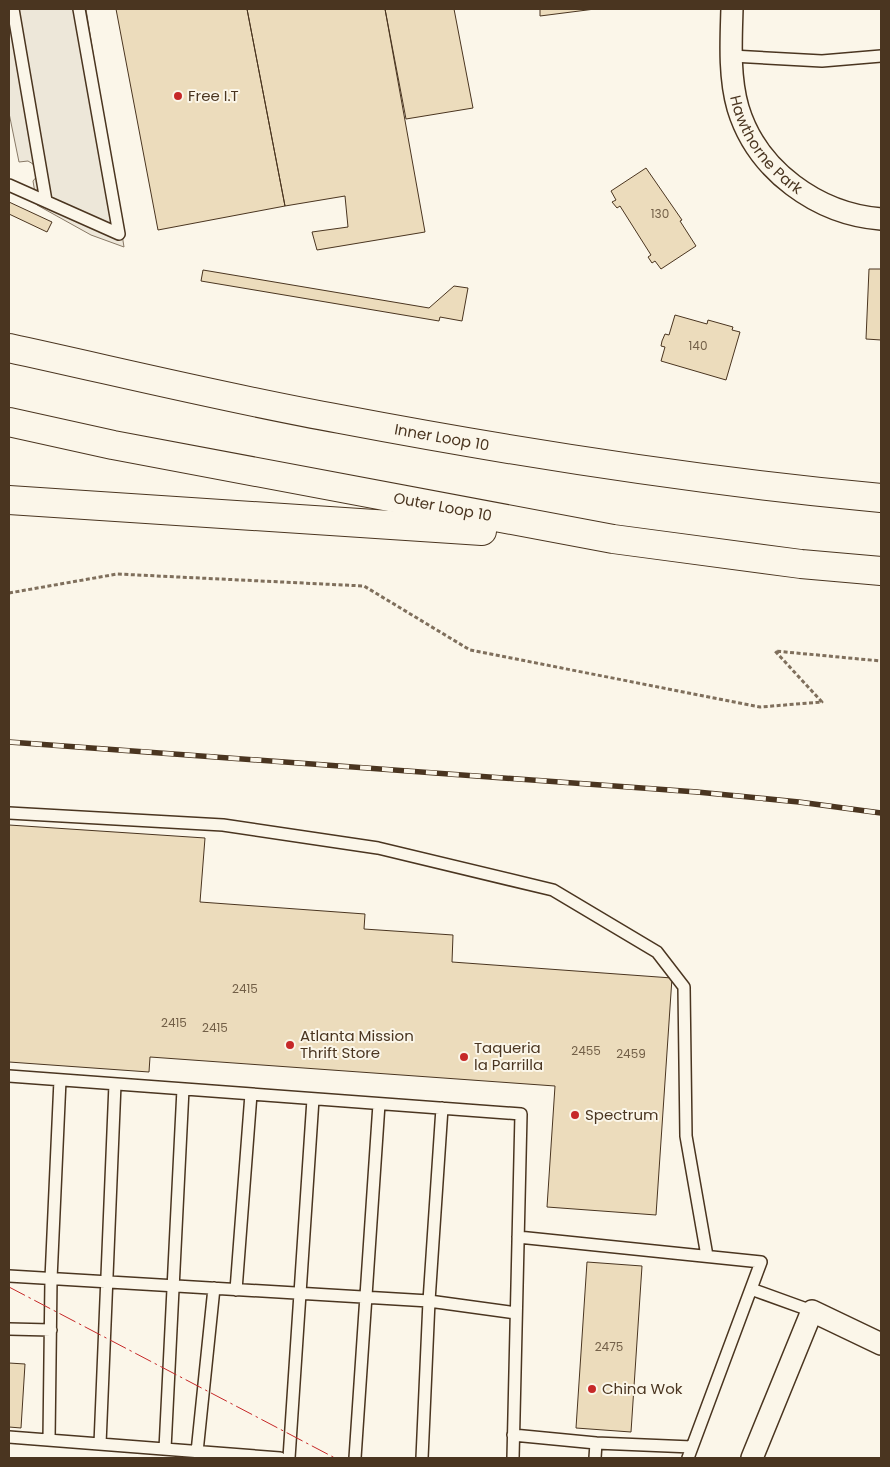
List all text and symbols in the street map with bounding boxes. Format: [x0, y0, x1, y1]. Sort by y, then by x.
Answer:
place label: Free I.T [188, 85, 239, 106]
marker: Free I.T [172, 90, 184, 102]
street label: Hawthorne Park [725, 93, 807, 199]
house number: 130 [651, 205, 669, 222]
house number: 140 [689, 337, 707, 354]
street label: Inner Loop 10 [393, 418, 491, 456]
street label: Outer Loop 10 [392, 487, 494, 526]
house number: 2415 [232, 980, 258, 997]
house number: 2415 [161, 1014, 187, 1031]
house number: 2415 [202, 1019, 228, 1036]
place label: Atlanta Mission Thrift Store [300, 1025, 414, 1063]
place label: Taqueria la Parrilla [474, 1037, 543, 1075]
marker: Atlanta Mission Thrift Store [284, 1039, 296, 1051]
house number: 2455 [571, 1042, 601, 1059]
house number: 2459 [616, 1045, 646, 1062]
marker: Taqueria la Parrilla [458, 1051, 470, 1063]
place label: Spectrum [585, 1104, 658, 1125]
marker: Spectrum [569, 1109, 581, 1121]
house number: 2475 [595, 1338, 623, 1355]
place label: China Wok [602, 1378, 683, 1399]
marker: China Wok [586, 1383, 598, 1395]

